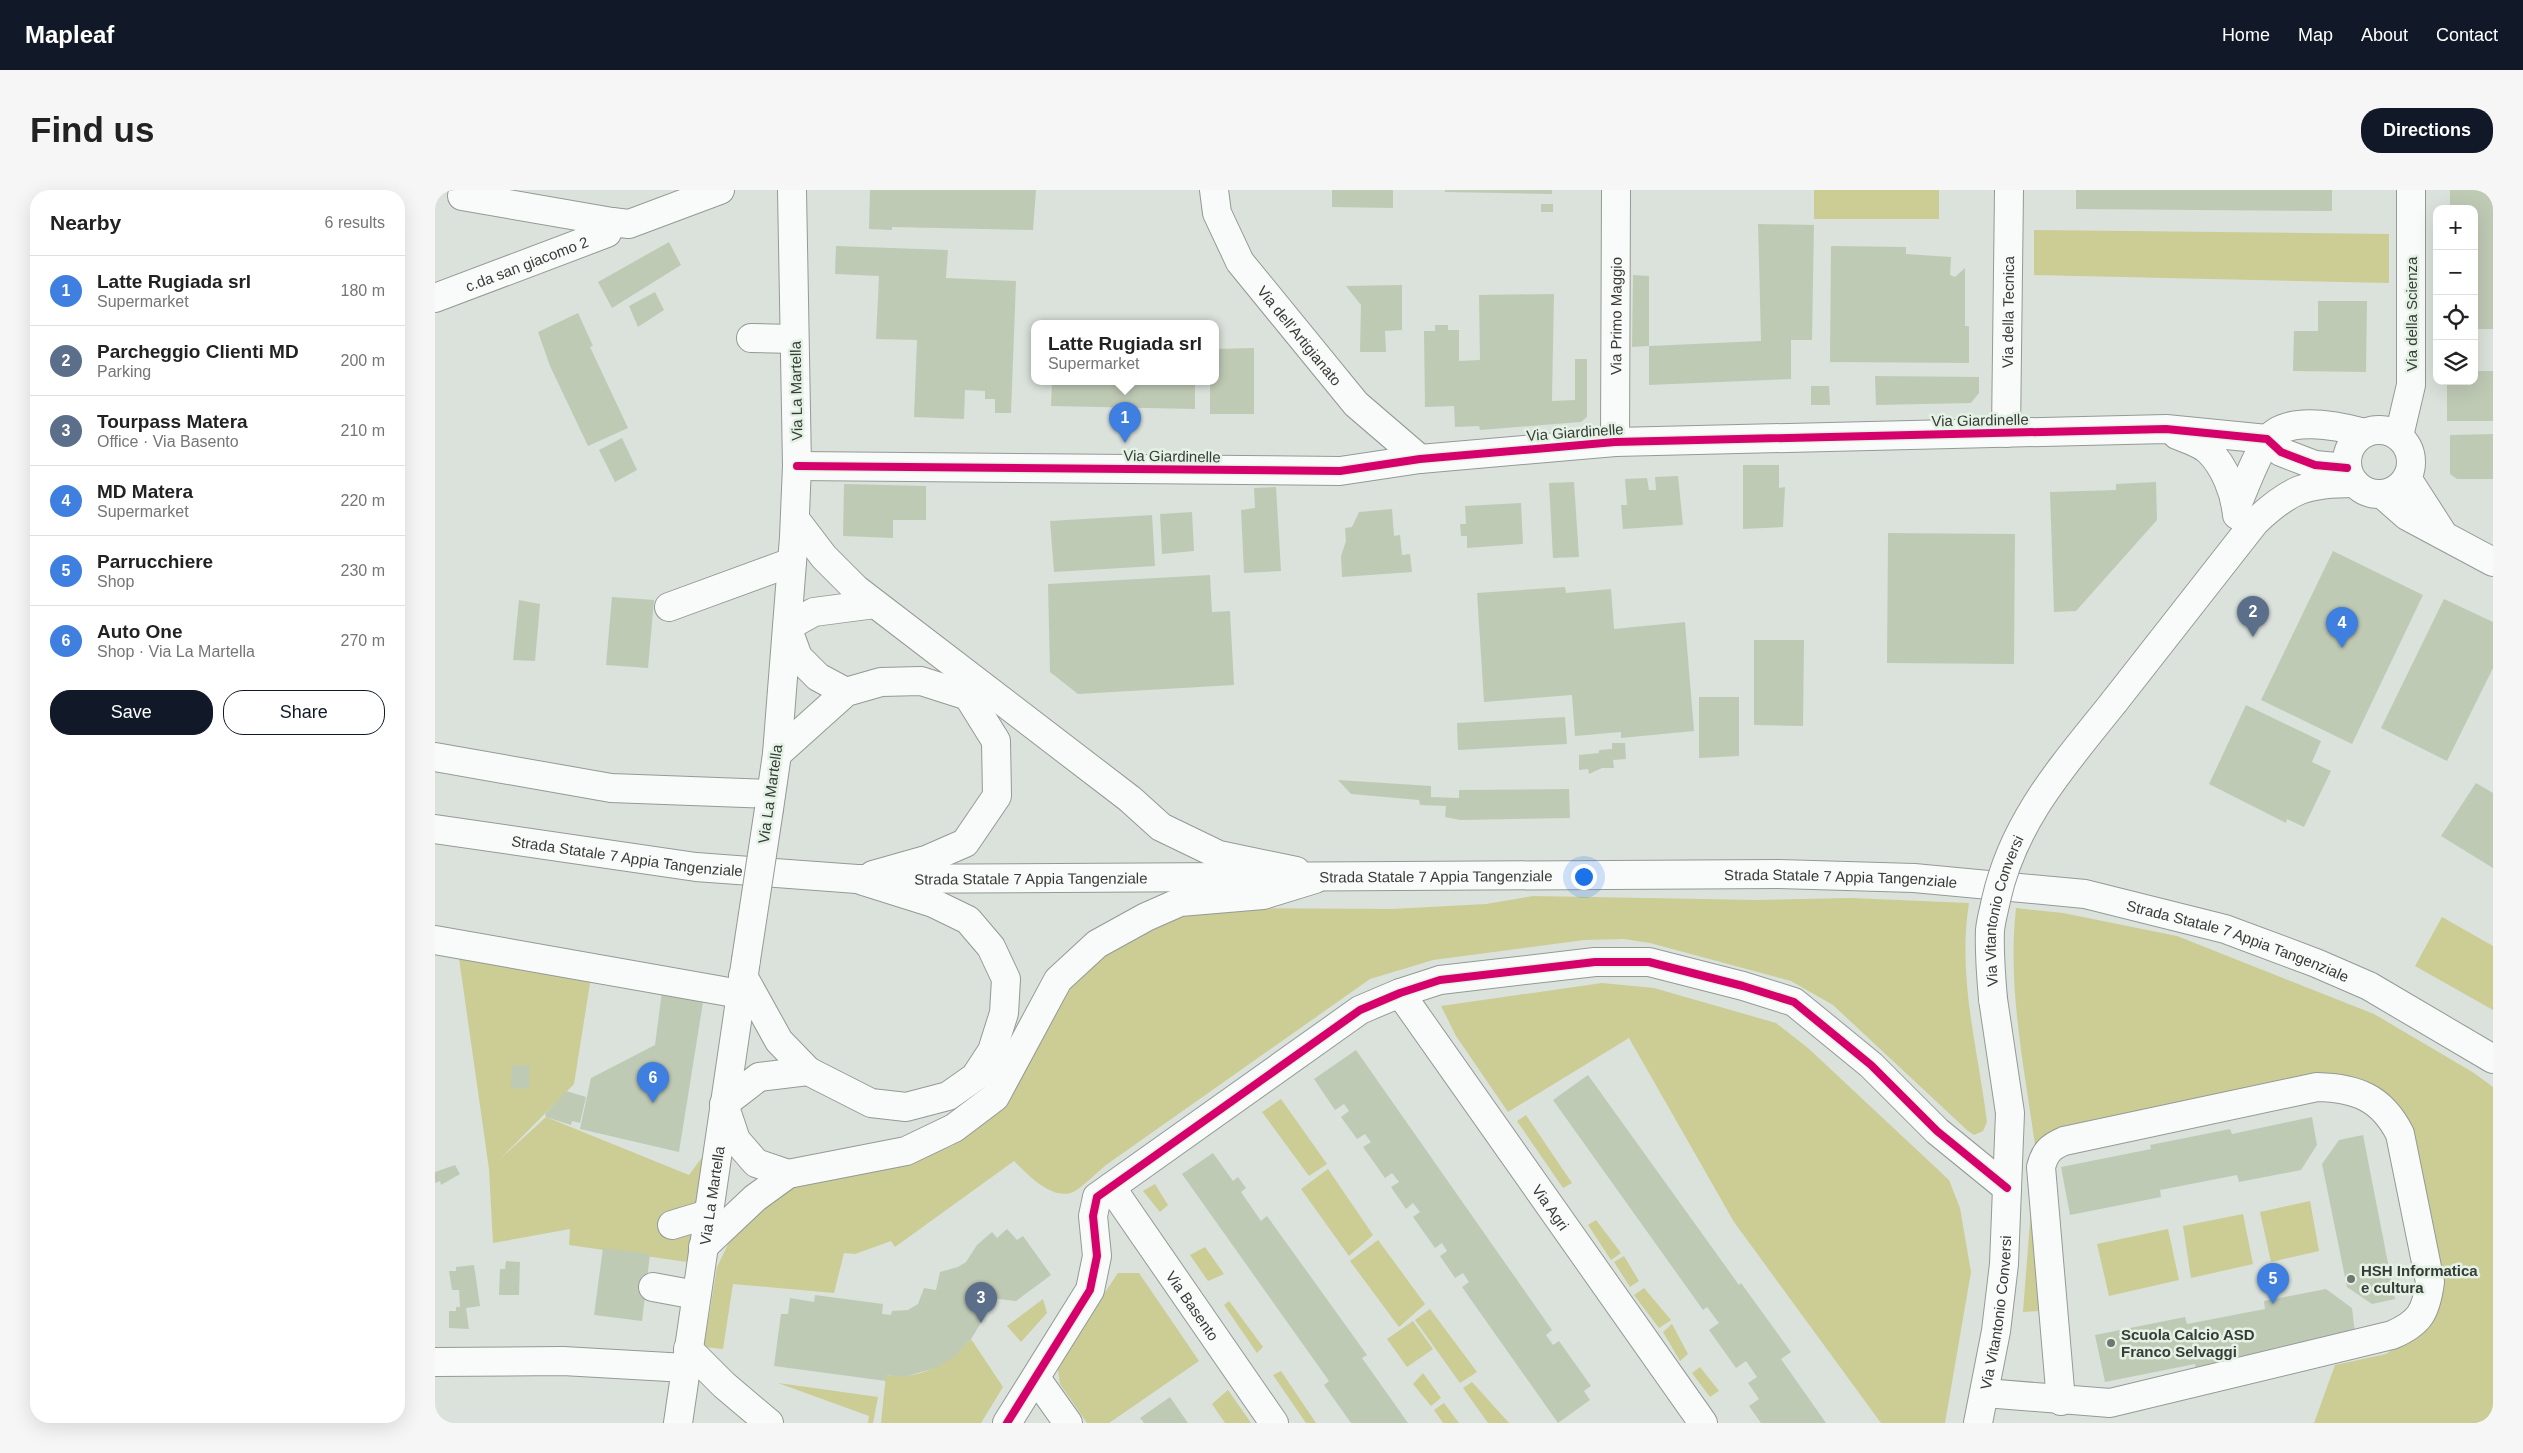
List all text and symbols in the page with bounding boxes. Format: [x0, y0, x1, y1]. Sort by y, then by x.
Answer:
text: Mapleaf [25, 21, 114, 48]
text: Home [2222, 25, 2270, 45]
text: Map [2298, 25, 2333, 45]
text: About [2361, 25, 2408, 45]
text: Contact [2436, 25, 2498, 45]
button: Directions [2361, 108, 2493, 153]
text: Find us [30, 110, 154, 149]
map controls [2433, 205, 2478, 385]
button: + [2433, 205, 2478, 250]
text: Nearby [50, 211, 121, 234]
text: 6 results [325, 214, 385, 231]
street label: c.da san giacomo 2 [463, 232, 591, 294]
button: − [2433, 250, 2478, 295]
street label: Via della Tecnica [1998, 255, 2017, 368]
street label: Via della Scienza [2403, 256, 2420, 371]
street label: Via Primo Maggio [1607, 257, 1624, 375]
text: Latte Rugiada srl [97, 271, 251, 292]
text: 1 [62, 282, 70, 299]
text: 180 m [341, 282, 385, 299]
street label: Via dell'Artigianato [1254, 282, 1346, 389]
text: Supermarket [97, 293, 189, 310]
button: locate [2433, 295, 2478, 340]
popup [1031, 320, 1219, 385]
text: Latte Rugiada srl [1048, 333, 1202, 354]
street label: Via La Martella [787, 340, 805, 441]
button: layers [2433, 340, 2478, 385]
text: Parcheggio Clienti MD [97, 341, 299, 362]
text: 2 [62, 352, 70, 369]
text: 200 m [341, 352, 385, 369]
text: Supermarket [1048, 355, 1140, 372]
text: Parking [97, 363, 151, 380]
pin: 1 [1109, 402, 1141, 443]
text: Tourpass Matera [97, 411, 248, 432]
street label: Via Giardinelle [1931, 411, 2029, 429]
street label: Via Giardinelle [1526, 420, 1624, 444]
text: 3 [62, 422, 70, 439]
text: 210 m [341, 422, 385, 439]
text: Office · Via Basento [97, 433, 239, 450]
street label: Via Giardinelle [1123, 447, 1221, 465]
text: MD Matera [97, 481, 193, 502]
text: 4 [62, 492, 70, 509]
text: 220 m [341, 492, 385, 509]
text: Supermarket [97, 503, 189, 520]
text: Parrucchiere [97, 551, 213, 572]
text: 5 [62, 562, 70, 579]
text: 230 m [341, 562, 385, 579]
text: Shop [97, 573, 134, 590]
pin: 2 [2237, 596, 2269, 637]
pin: 4 [2326, 607, 2358, 648]
text: Auto One [97, 621, 183, 642]
text: 6 [62, 632, 70, 649]
text: 270 m [341, 632, 385, 649]
text: Shop · Via La Martella [97, 643, 255, 660]
button: Save [50, 690, 213, 735]
button: Share [223, 690, 385, 735]
street label: Via La Martella [755, 743, 785, 845]
street label: Strada Statale 7 Appia Tangenziale [510, 832, 743, 879]
street label: Via Vitantonio Conversi [1981, 832, 2026, 987]
your location [1571, 864, 1597, 890]
street label: Strada Statale 7 Appia Tangenziale [1724, 865, 1958, 891]
street label: Strada Statale 7 Appia Tangenziale [1319, 867, 1553, 885]
street label: Strada Statale 7 Appia Tangenziale [914, 869, 1148, 887]
street label: Strada Statale 7 Appia Tangenziale [2125, 896, 2352, 985]
pin: 6 [637, 1062, 669, 1103]
street label: Via La Martella [696, 1144, 727, 1246]
street label: Via Agri [1529, 1181, 1573, 1233]
street label: Via Vitantonio Conversi [1976, 1235, 2014, 1391]
place label: HSH Informatica e cultura [2361, 1262, 2478, 1296]
pin: 5 [2257, 1263, 2289, 1304]
street label: Via Basento [1163, 1267, 1223, 1343]
marker: HSH Informatica e cultura [2345, 1273, 2357, 1285]
pin: 3 [965, 1282, 997, 1323]
place label: Scuola Calcio ASD Franco Selvaggi [2121, 1326, 2255, 1360]
marker: Scuola Calcio ASD Franco Selvaggi [2105, 1337, 2117, 1349]

